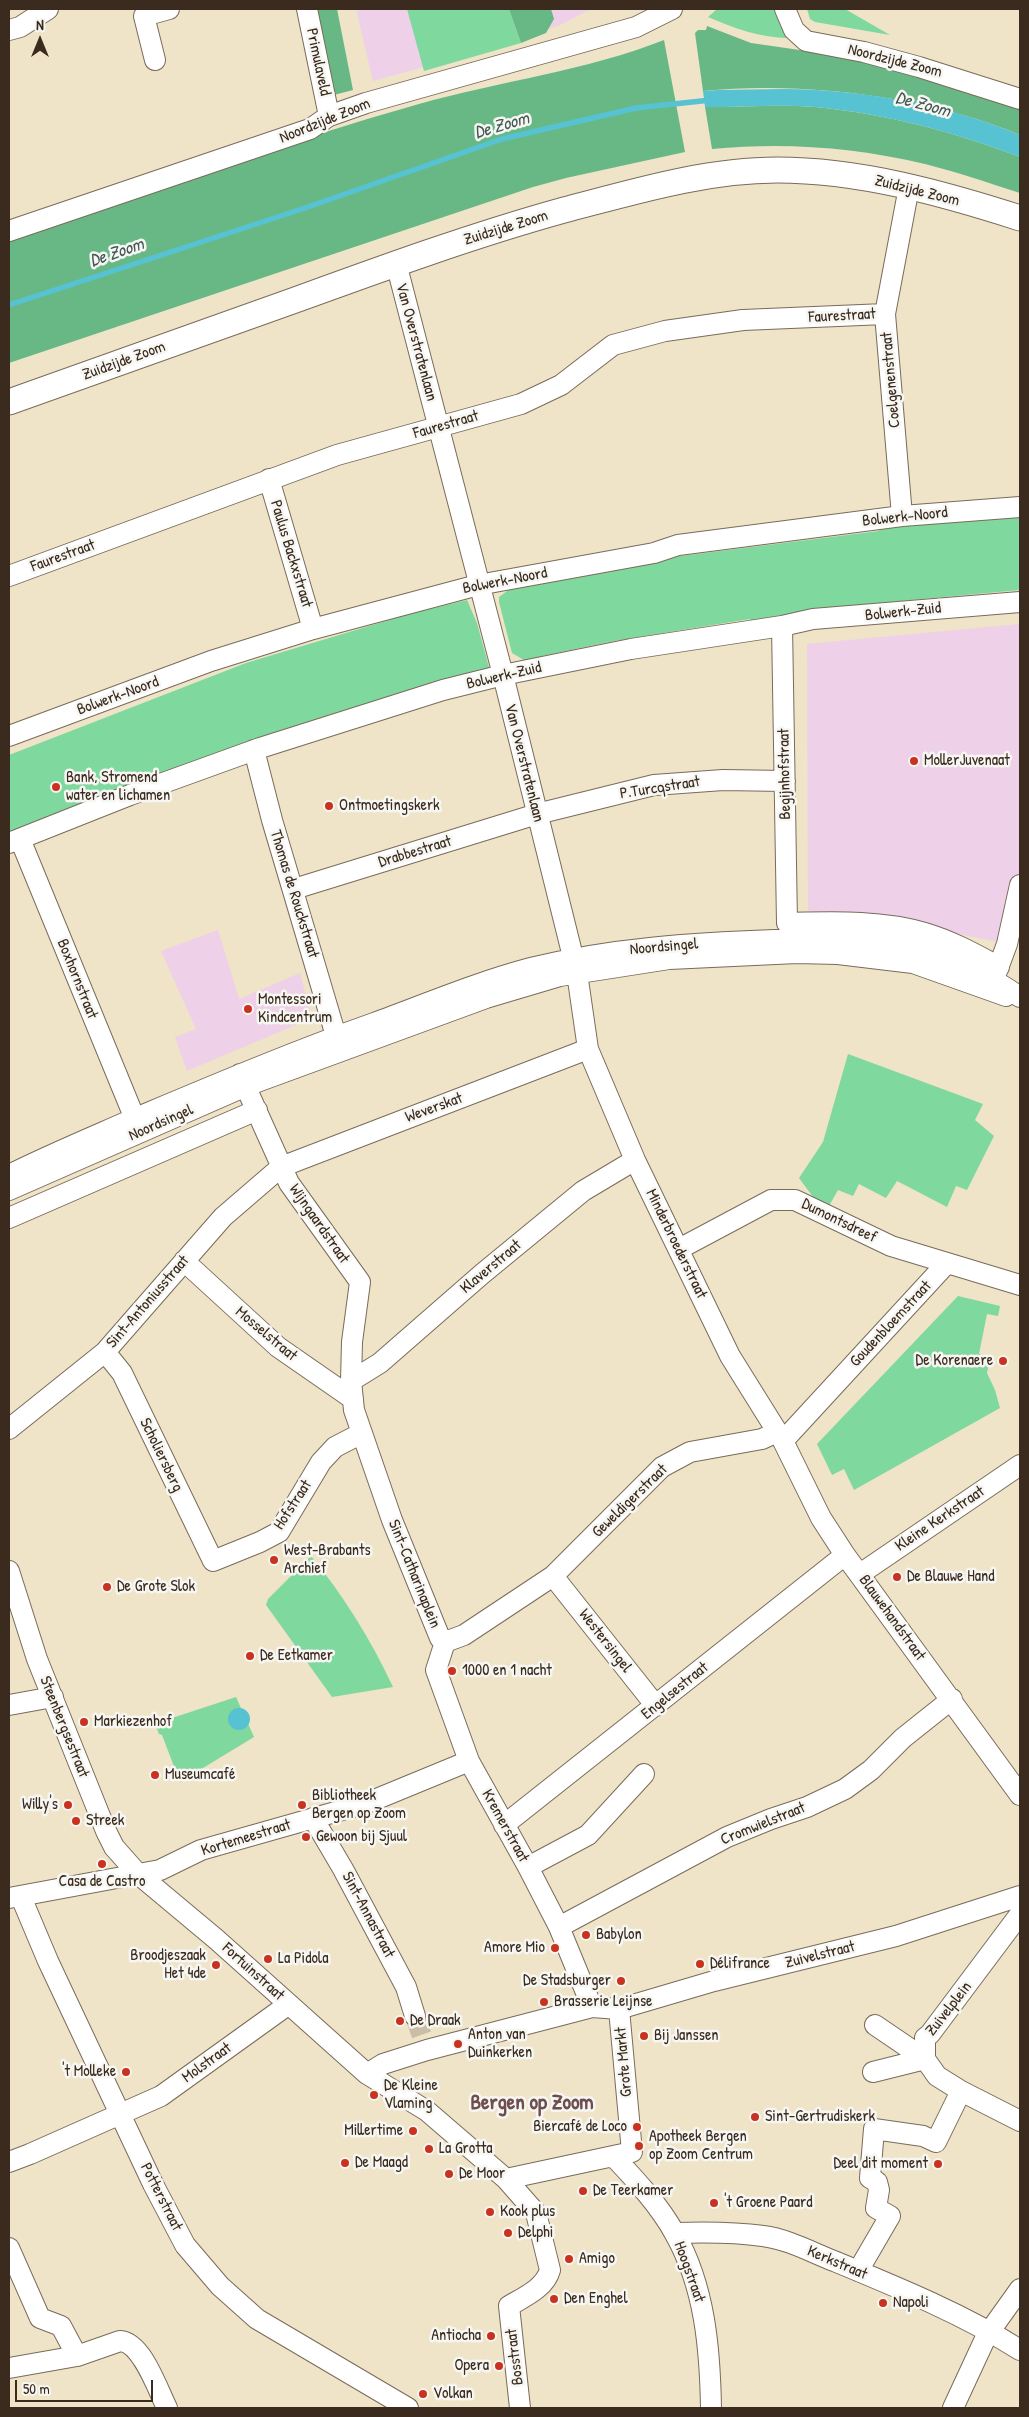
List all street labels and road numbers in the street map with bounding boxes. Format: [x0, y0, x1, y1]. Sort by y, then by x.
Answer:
street label: Primulaveld [301, 26, 335, 98]
street label: Noordzijde Zoom [846, 40, 944, 82]
street label: Noordzijde Zoom [277, 94, 373, 148]
street label: Zuidzijde Zoom [873, 171, 961, 211]
street label: Zuidzijde Zoom [462, 206, 550, 250]
street label: Van Overstratenlaan [391, 281, 441, 403]
street label: Faurestraat [808, 305, 876, 327]
street label: Coelgenenstraat [877, 331, 905, 429]
street label: Zuidzijde Zoom [80, 337, 168, 385]
street label: Faurestraat [411, 407, 481, 443]
street label: Paulus Backxstraat [266, 498, 316, 610]
street label: Bolwerk-Noord [861, 503, 949, 531]
street label: Faurestraat [28, 536, 98, 576]
street label: Bolwerk-Noord [461, 563, 549, 599]
street label: Bolwerk-Zuid [864, 598, 942, 626]
street label: Bolwerk-Zuid [465, 658, 543, 694]
street label: Bolwerk-Noord [74, 672, 162, 720]
street label: Van Overstratenlaan [500, 702, 548, 824]
street label: Begijnhofstraat [775, 728, 795, 820]
street label: P.Turcqstraat [619, 772, 701, 804]
street label: Thomas de Rouckstraat [265, 828, 323, 960]
street label: Drabbestraat [376, 832, 454, 872]
street label: Noordsingel [629, 934, 699, 960]
street label: Boxhornstraat [52, 936, 102, 1022]
street label: Weverskat [403, 1089, 465, 1127]
street label: Noordsingel [126, 1100, 196, 1146]
street label: Wijngaardstraat [285, 1181, 353, 1267]
street label: Minderbroederstraat [641, 1186, 711, 1302]
street label: Dumontsdreef [798, 1195, 880, 1247]
street label: Klaverstraat [457, 1236, 525, 1298]
street label: Sint-Antoniusstraat [103, 1252, 193, 1352]
street label: Goudenbloemstraat [846, 1277, 936, 1371]
street label: Mosselstraat [231, 1303, 301, 1365]
street label: Scholiersberg [135, 1415, 187, 1495]
street label: Geweldigerstraat [588, 1460, 672, 1542]
street label: Hofstraat [270, 1476, 316, 1534]
street label: Kleine Kerkstraat [892, 1482, 988, 1556]
street label: Sint-Catharinaplein [384, 1517, 444, 1631]
street label: Blauwehandstraat [855, 1571, 929, 1665]
street label: Westersingel [574, 1605, 636, 1677]
street label: Engelsestraat [638, 1658, 712, 1724]
street label: Steenbergsestraat [35, 1674, 93, 1780]
street label: Kremerstraat [477, 1786, 533, 1866]
street label: Cromwielstraat [718, 1798, 808, 1850]
street label: Kortemeestraat [199, 1815, 293, 1861]
street label: Sint-Annastraat [337, 1869, 399, 1961]
street label: Zuivelstraat [783, 1937, 857, 1973]
street label: Fortuinstraat [218, 1939, 288, 2005]
street label: Zuivelplein [922, 1978, 976, 2040]
street label: Grote Markt [611, 2026, 637, 2098]
street label: Molstraat [179, 2039, 235, 2087]
street label: Potterstraat [136, 2160, 186, 2234]
street label: Hoogstraat [669, 2239, 709, 2305]
street label: Kerkstraat [804, 2242, 870, 2284]
street label: Bosstraat [502, 2328, 528, 2386]

